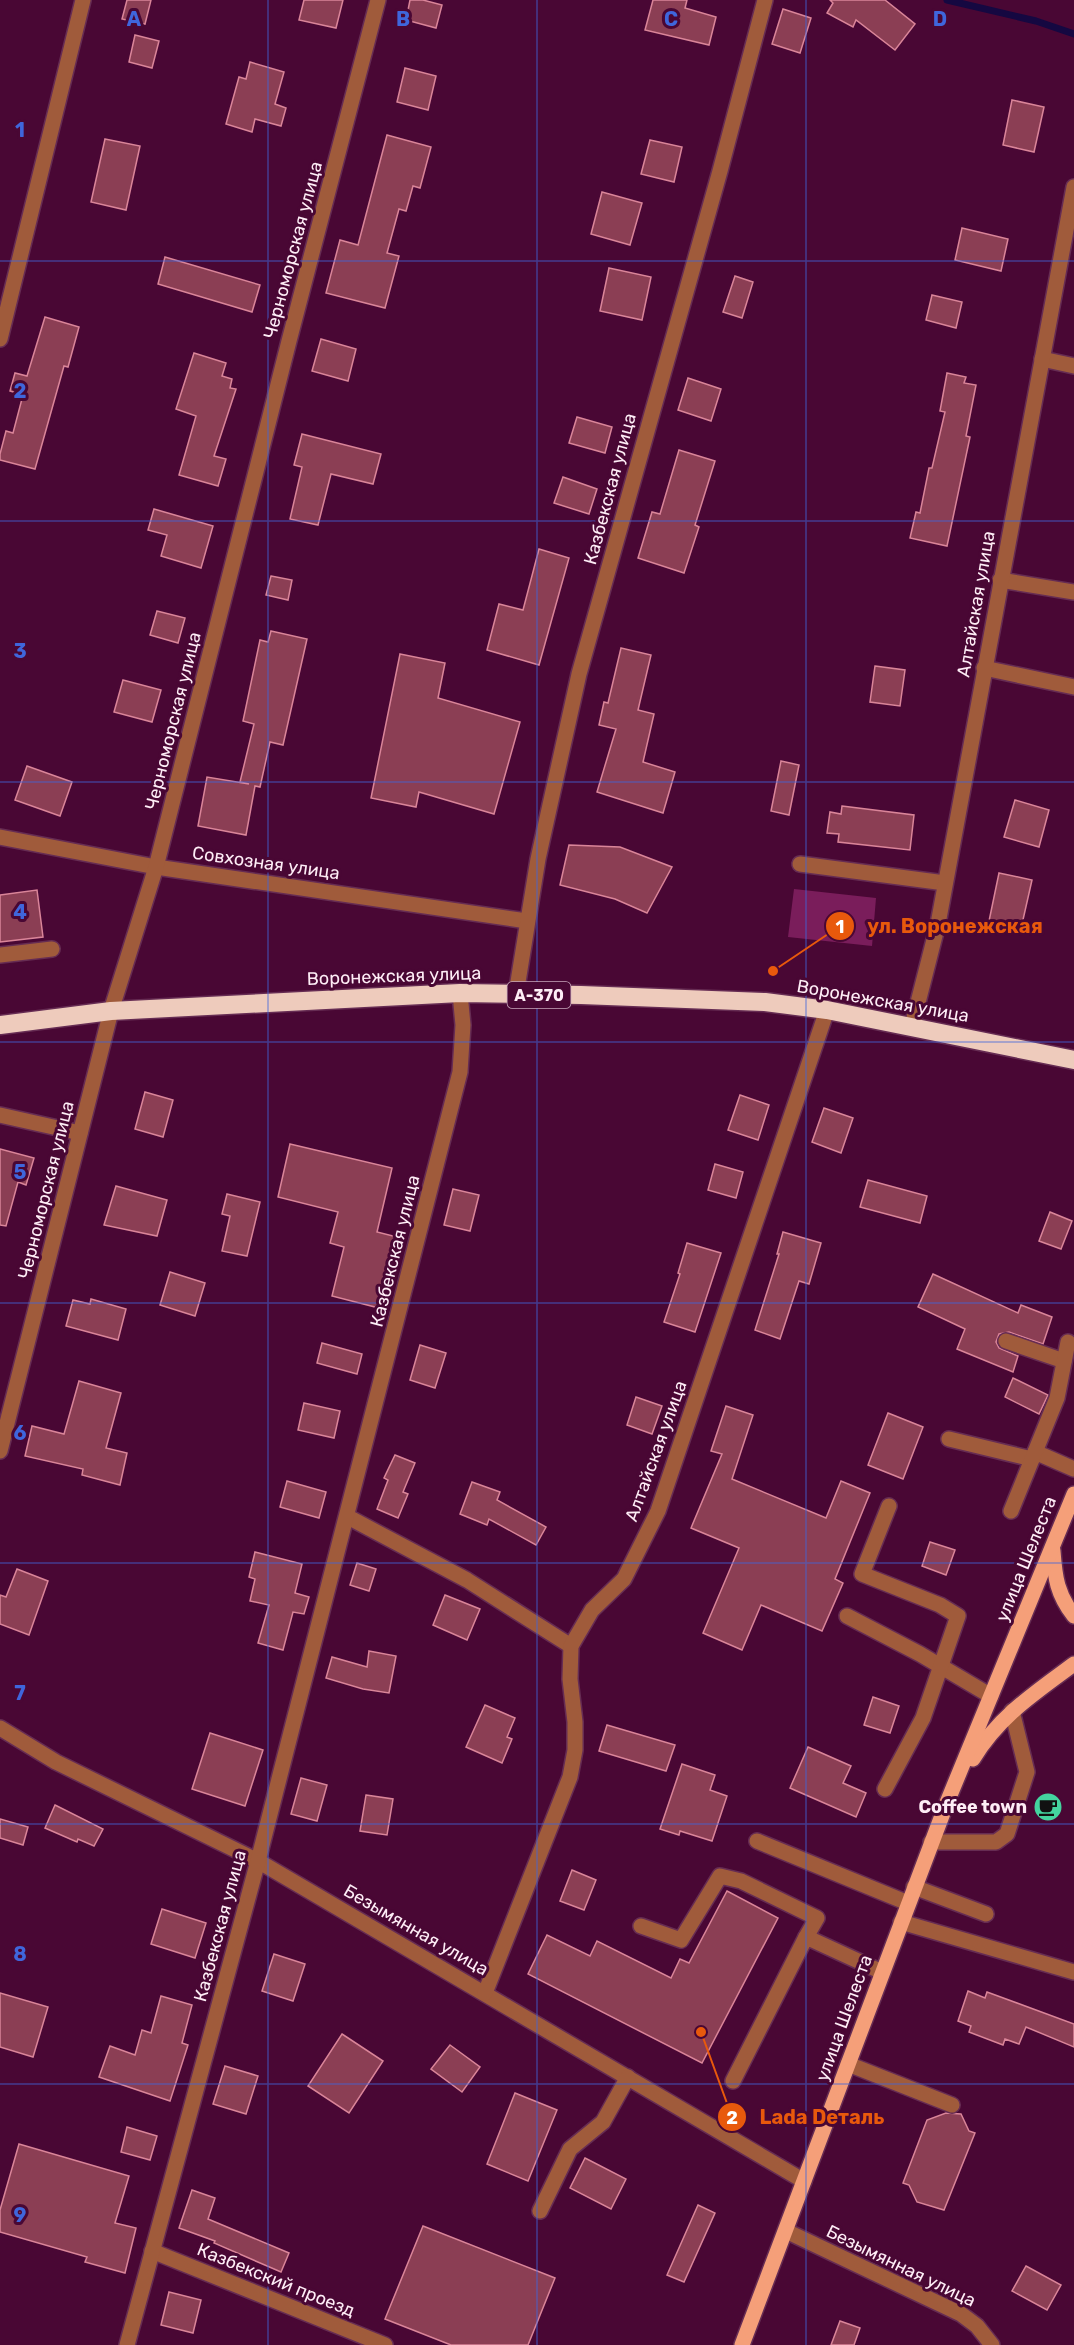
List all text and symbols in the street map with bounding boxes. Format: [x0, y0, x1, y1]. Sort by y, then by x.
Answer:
text: A [127, 7, 142, 31]
text: B [396, 7, 410, 31]
text: C [664, 7, 678, 31]
text: D [933, 7, 947, 31]
text: 1 [15, 118, 25, 142]
street label: Черноморская улица [259, 159, 327, 341]
text: 2 [14, 379, 27, 403]
street label: Казбекская улица [579, 411, 641, 567]
street label: Алтайская улица [952, 529, 1000, 679]
street label: Черноморская улица [140, 630, 206, 812]
text: 3 [13, 639, 27, 663]
street label: Совхозная улица [191, 842, 341, 884]
text: 4 [13, 900, 27, 924]
callout: ул. Воронежская [825, 907, 1055, 945]
text: ул. Воронежская [867, 914, 1043, 938]
text: 1 [836, 916, 844, 938]
street label: Воронежская улица [306, 962, 482, 990]
street label: Воронежская улица [795, 975, 971, 1027]
road number: А-370 [508, 982, 570, 1008]
street label: Черноморская улица [13, 1099, 79, 1281]
text: 5 [14, 1160, 27, 1184]
street label: Казбекская улица [365, 1173, 425, 1329]
street label: Алтайская улица [620, 1378, 692, 1524]
text: 6 [13, 1421, 27, 1445]
street label: улица Шелеста [991, 1493, 1061, 1625]
text: 7 [14, 1681, 26, 1705]
cafe icon: Coffee town [1032, 1791, 1064, 1823]
place label: Coffee town [918, 1796, 1027, 1818]
street label: Казбекская улица [189, 1848, 251, 2004]
street label: Безымянная улица [340, 1880, 492, 1980]
text: 8 [13, 1942, 27, 1966]
street label: улица Шелеста [811, 1952, 877, 2084]
callout: Lada Dеталь [717, 2098, 896, 2136]
text: Lada Dеталь [759, 2105, 885, 2129]
text: 2 [726, 2107, 738, 2129]
text: 9 [14, 2203, 27, 2227]
street label: Безымянная улица [823, 2220, 979, 2312]
street label: Казбекский проезд [194, 2238, 358, 2322]

